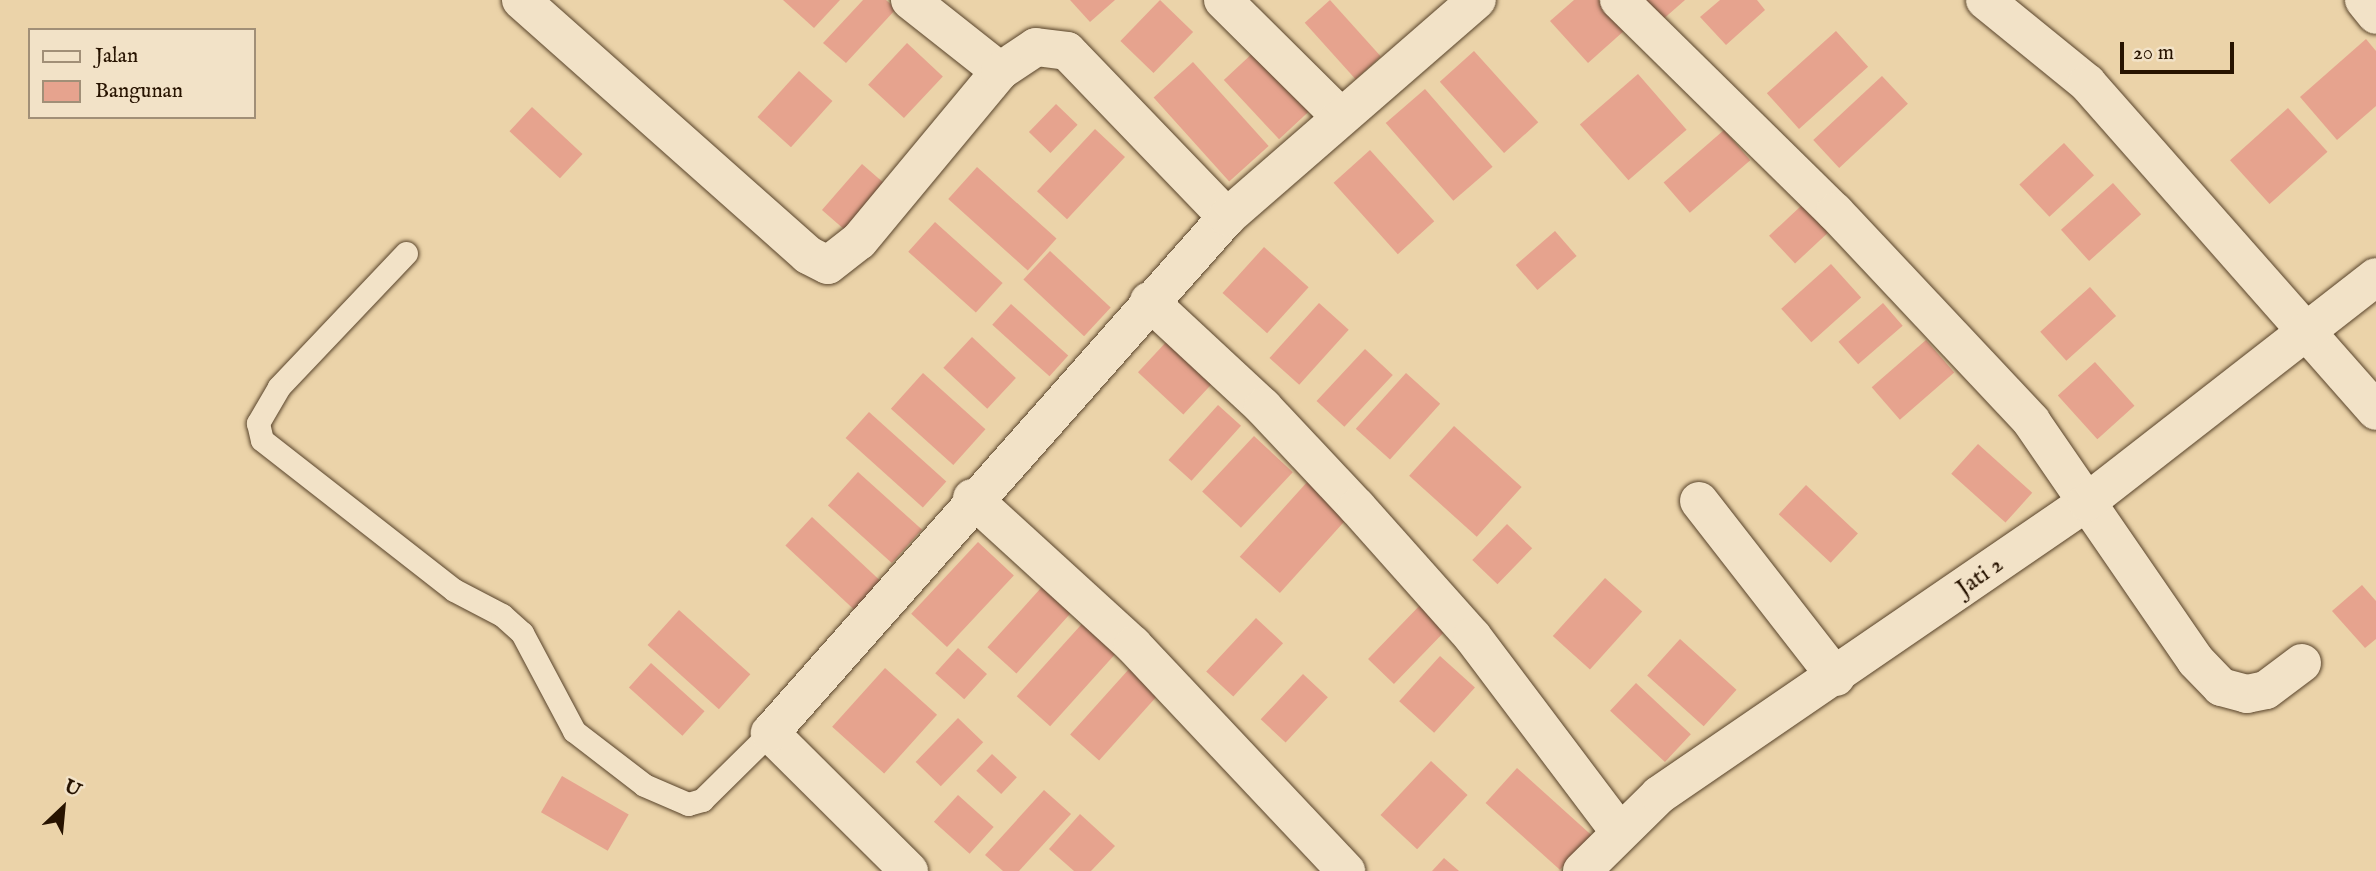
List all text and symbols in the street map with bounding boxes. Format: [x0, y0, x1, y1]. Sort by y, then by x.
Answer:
legend [28, 28, 256, 119]
scale bar [2124, 28, 2238, 72]
text: 20 m [2133, 40, 2174, 67]
text: Jalan [95, 43, 138, 70]
text: Bangunan [95, 78, 183, 105]
street label: Jati 2 [1951, 551, 2009, 603]
north arrow [28, 773, 98, 843]
text: U [60, 775, 85, 803]

